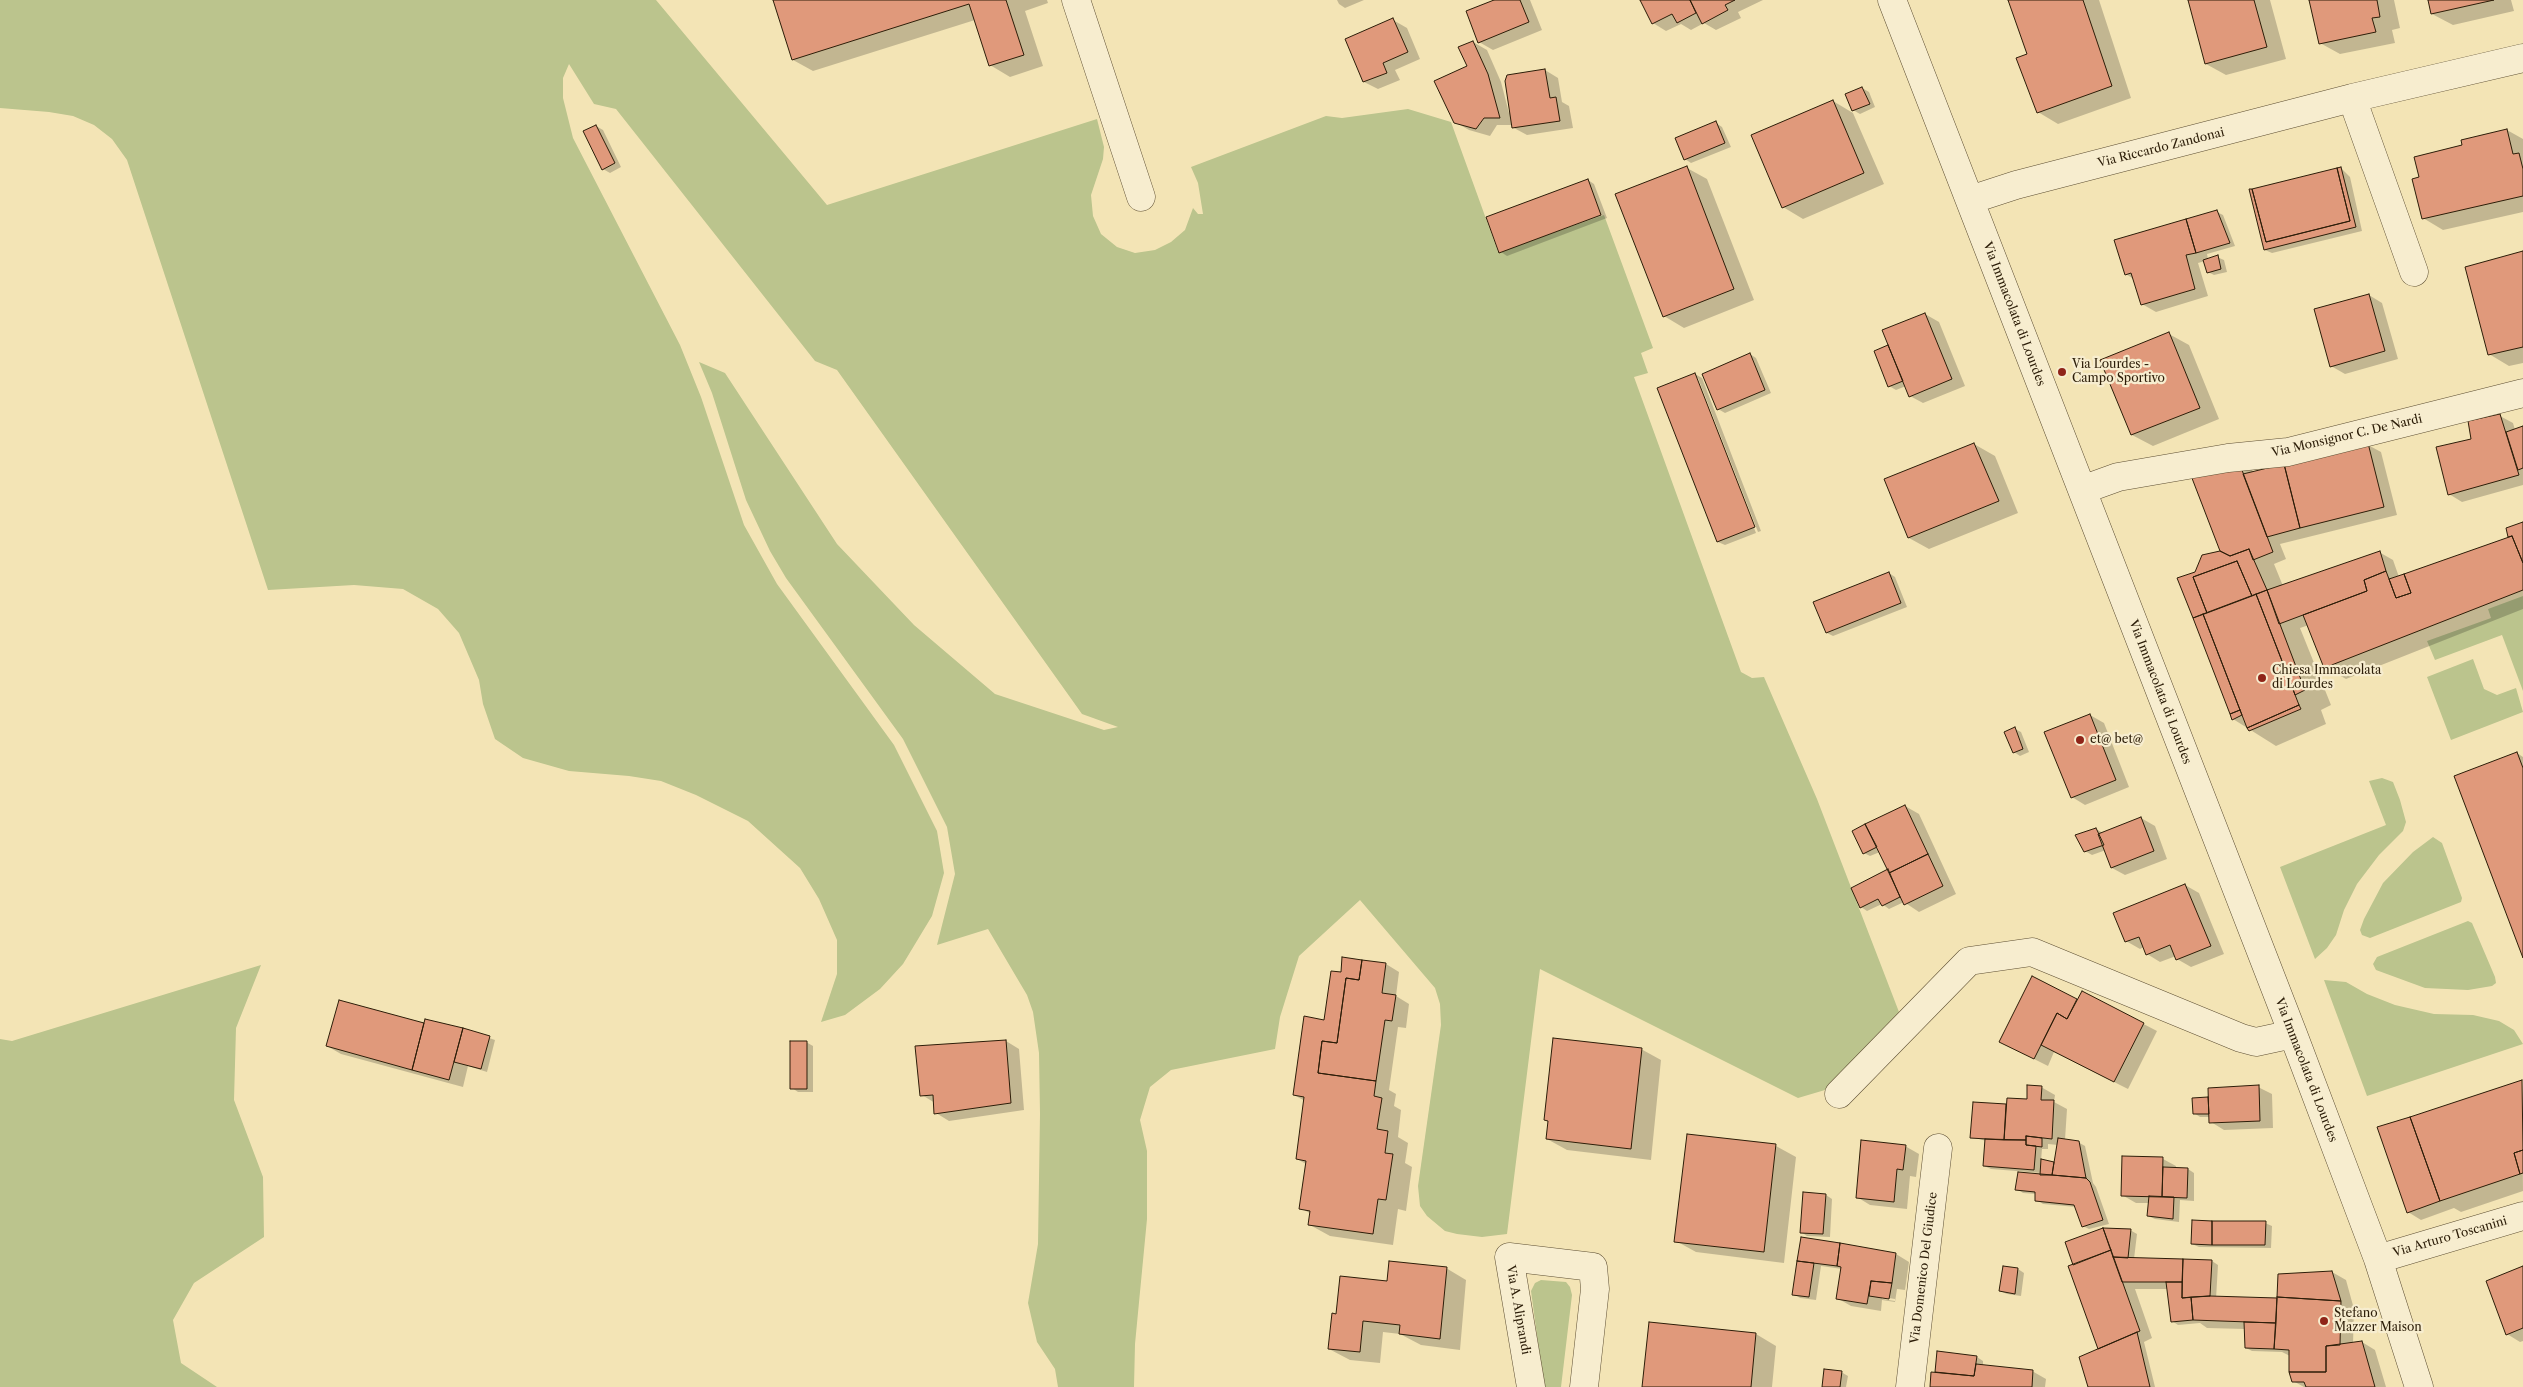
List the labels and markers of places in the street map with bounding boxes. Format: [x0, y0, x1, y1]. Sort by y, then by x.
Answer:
place label: Via Lourdes - Campo Sportivo [2072, 358, 2165, 386]
marker: Via Lourdes - Campo Sportivo [2056, 366, 2068, 378]
place label: Chiesa Immacolata di Lourdes [2272, 664, 2381, 692]
marker: Chiesa Immacolata di Lourdes [2256, 672, 2268, 684]
place label: et@ bet@ [2090, 733, 2143, 747]
marker: et@ bet@ [2074, 734, 2086, 746]
place label: Stefano Mazzer Maison [2334, 1307, 2422, 1335]
marker: Stefano Mazzer Maison [2318, 1315, 2330, 1327]

